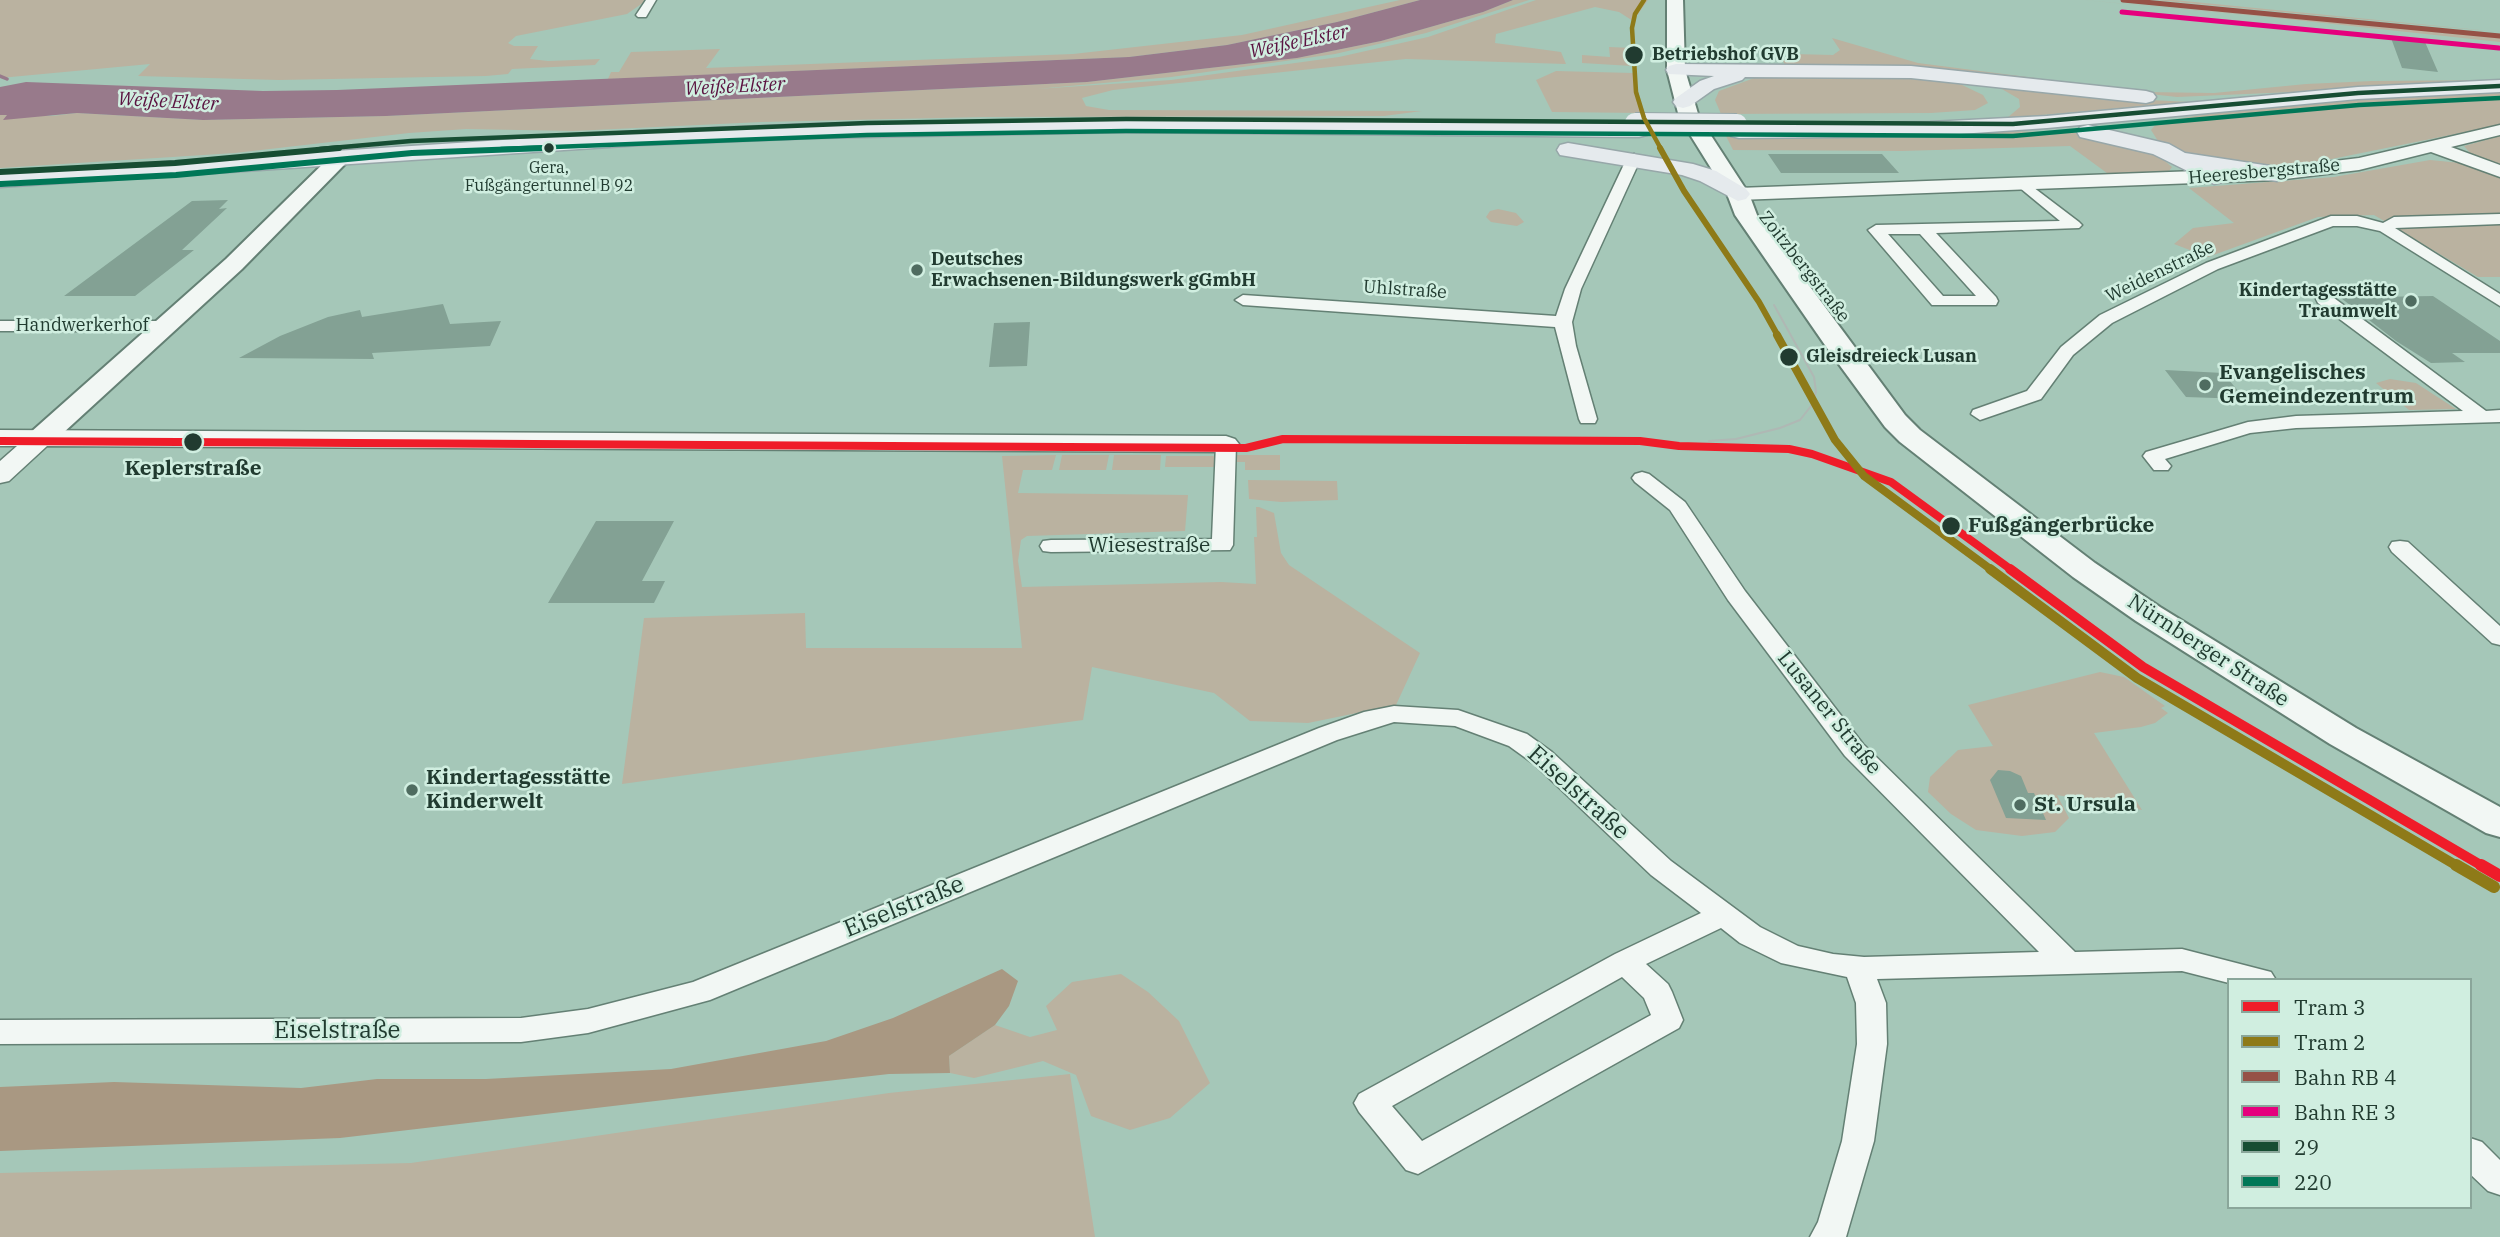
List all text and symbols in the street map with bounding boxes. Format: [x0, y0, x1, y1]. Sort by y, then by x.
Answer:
water label: Weiße Elster [1247, 20, 1351, 64]
marker: Betriebshof GVB [1623, 44, 1645, 66]
place label: Betriebshof GVB [1652, 44, 1799, 66]
water label: Weiße Elster [684, 73, 786, 101]
water label: Weiße Elster [117, 88, 219, 116]
marker: Gera, Fußgängertunnel B 92 [542, 141, 556, 155]
street label: Heeresbergstraße [2187, 155, 2341, 189]
place label: Gera, Fußgängertunnel B 92 [465, 158, 633, 196]
street label: Zoitzbergstraße [1754, 207, 1854, 327]
street label: Weidenstraße [2102, 236, 2218, 308]
place label: Deutsches Erwachsenen-Bildungswerk gGmbH [931, 249, 1256, 292]
marker: Deutsches Erwachsenen-Bildungswerk gGmbH [909, 262, 925, 278]
street label: Uhlstraße [1362, 276, 1448, 304]
place label: Kindertagesstätte Traumwelt [2239, 280, 2397, 322]
marker: Kindertagesstätte Traumwelt [2403, 293, 2419, 309]
street label: Handwerkerhof [15, 315, 149, 337]
marker: Gleisdreieck Lusan [1778, 346, 1800, 368]
place label: Gleisdreieck Lusan [1806, 346, 1977, 368]
place label: Evangelisches Gemeindezentrum [2219, 360, 2414, 410]
marker: Evangelisches Gemeindezentrum [2197, 377, 2213, 393]
marker: Keplerstraße [182, 431, 204, 453]
place label: Keplerstraße [124, 456, 262, 482]
place label: Fußgängerbrücke [1968, 513, 2154, 539]
marker: Fußgängerbrücke [1940, 515, 1962, 537]
street label: Wiesestraße [1088, 533, 1210, 559]
street label: Nürnberger Straße [2123, 589, 2293, 713]
street label: Lusaner Straße [1772, 646, 1886, 780]
street label: Eiselstraße [1521, 740, 1635, 846]
place label: Kindertagesstätte Kinderwelt [426, 765, 611, 815]
marker: Kindertagesstätte Kinderwelt [404, 782, 420, 798]
place label: St. Ursula [2034, 792, 2136, 818]
marker: St. Ursula [2012, 797, 2028, 813]
street label: Eiselstraße [840, 870, 968, 944]
legend [2227, 978, 2472, 1209]
text: Tram 3 [2294, 993, 2366, 1021]
street label: Eiselstraße [274, 1017, 400, 1045]
text: Tram 2 [2294, 1028, 2366, 1056]
text: Bahn RB 4 [2294, 1063, 2397, 1091]
text: Bahn RE 3 [2294, 1098, 2396, 1126]
text: 29 [2294, 1133, 2319, 1161]
text: 220 [2294, 1168, 2332, 1196]

